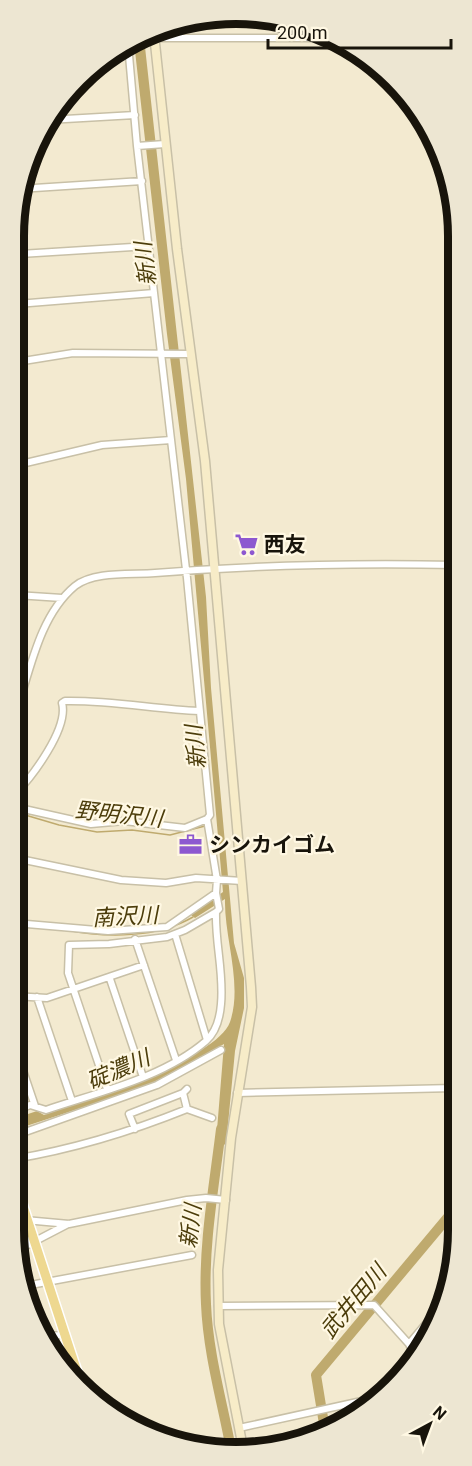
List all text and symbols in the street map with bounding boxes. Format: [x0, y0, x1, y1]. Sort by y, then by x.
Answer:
scale bar [268, 12, 451, 50]
text: 200 m [277, 22, 328, 43]
water label: 新川 [130, 239, 161, 287]
supermarket icon: 西友 [233, 532, 259, 558]
place label: 西友 [264, 533, 306, 557]
water label: 新川 [181, 722, 210, 770]
water label: 野明沢川 [74, 797, 166, 832]
office icon: シンカイゴム [178, 832, 204, 858]
place label: シンカイゴム [209, 833, 335, 857]
water label: 南沢川 [91, 902, 161, 931]
water label: 碇濃川 [83, 1044, 155, 1094]
water label: 新川 [175, 1201, 206, 1249]
water label: 武井田川 [316, 1258, 393, 1343]
north arrow [400, 1394, 460, 1454]
text: N [429, 1402, 450, 1424]

